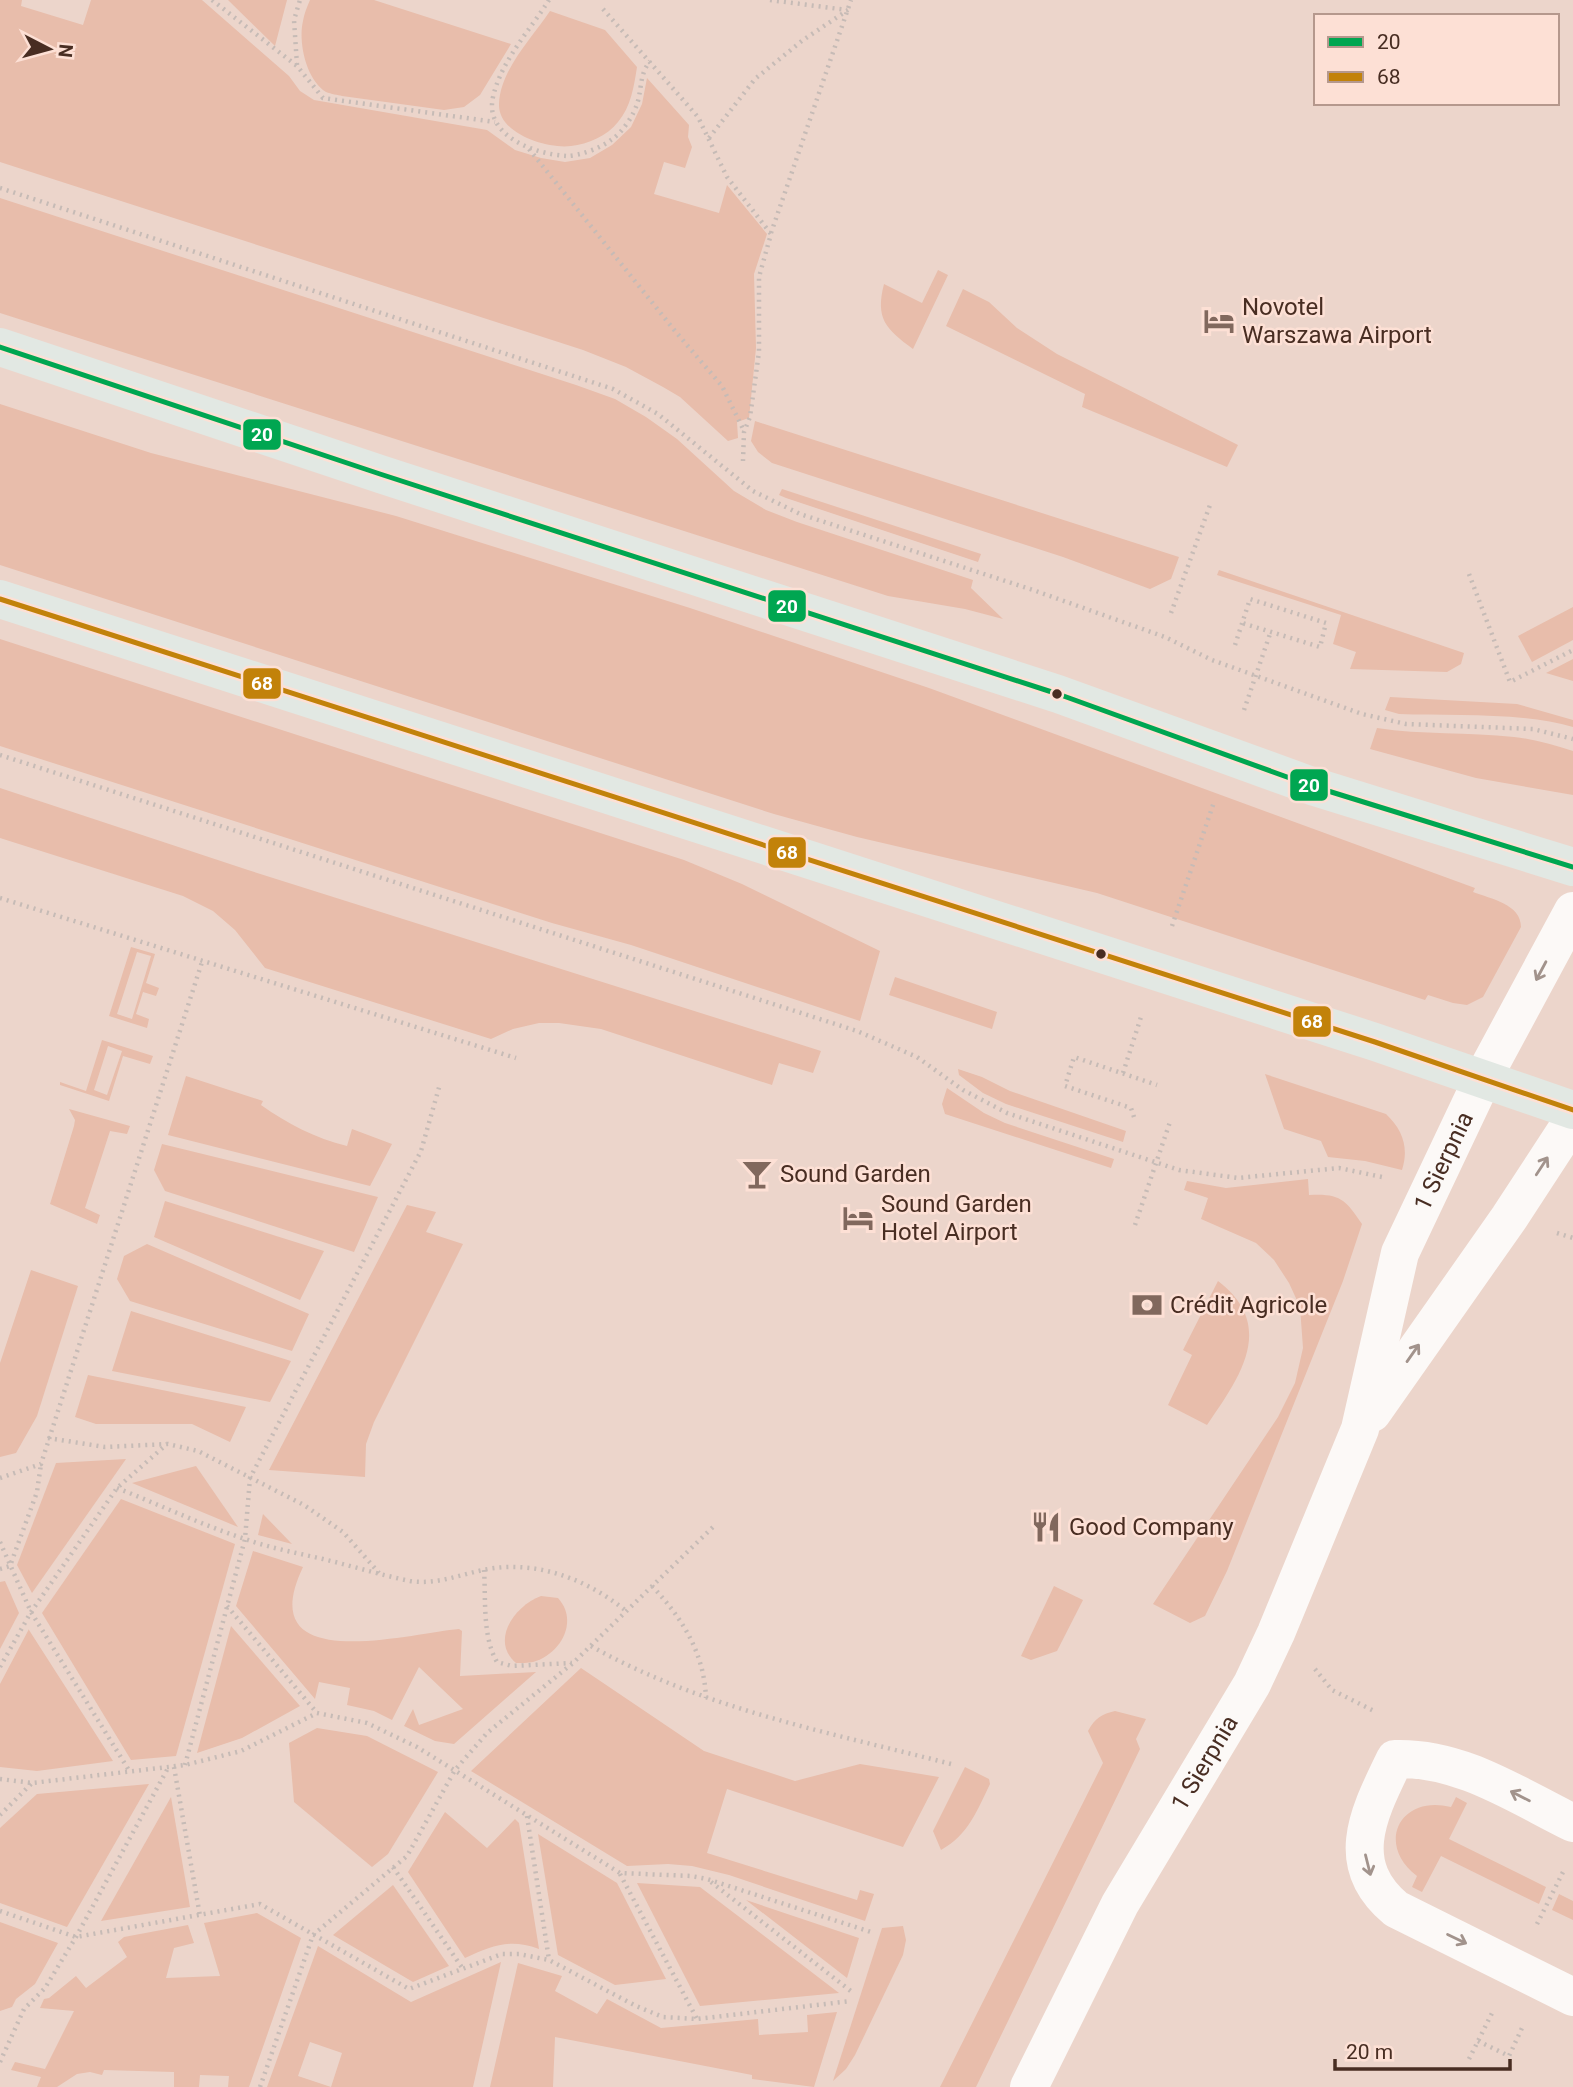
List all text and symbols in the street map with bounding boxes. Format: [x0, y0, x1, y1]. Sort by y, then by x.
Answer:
north arrow [14, 14, 84, 84]
legend [1314, 14, 1559, 105]
text: 20 [1377, 30, 1401, 54]
text: N [53, 43, 78, 59]
text: 68 [1377, 65, 1401, 89]
place label: Novotel Warszawa Airport [1242, 293, 1432, 349]
hotel icon: Novotel Warszawa Airport [1202, 304, 1236, 338]
line badge: 20 [242, 418, 282, 451]
text: 20 [251, 423, 273, 446]
line badge: 20 [767, 589, 807, 623]
text: 20 [776, 595, 798, 618]
line badge: 68 [242, 667, 282, 700]
text: 68 [251, 672, 273, 695]
unlabelled marker [1050, 687, 1064, 701]
line badge: 20 [1289, 768, 1329, 802]
text: 20 [1298, 774, 1320, 797]
line badge: 68 [767, 836, 807, 869]
text: 68 [776, 841, 798, 864]
unlabelled marker [1094, 947, 1108, 961]
one-way arrow [1533, 960, 1547, 981]
line badge: 68 [1292, 1005, 1332, 1038]
text: 68 [1301, 1010, 1323, 1033]
street label: 1 Sierpnia [1408, 1107, 1479, 1215]
bar icon: Sound Garden [740, 1157, 774, 1191]
one-way arrow [1535, 1157, 1550, 1176]
place label: Sound Garden [780, 1160, 931, 1188]
place label: Sound Garden Hotel Airport [881, 1190, 1032, 1246]
hotel icon: Sound Garden Hotel Airport [841, 1201, 875, 1235]
bank icon: Crédit Agricole [1130, 1288, 1164, 1322]
place label: Crédit Agricole [1170, 1291, 1327, 1319]
one-way arrow [1406, 1344, 1420, 1363]
restaurant icon: Good Company [1029, 1510, 1063, 1544]
place label: Good Company [1069, 1513, 1234, 1541]
street label: 1 Sierpnia [1165, 1710, 1244, 1816]
one-way arrow [1510, 1789, 1531, 1803]
one-way arrow [1362, 1853, 1375, 1876]
one-way arrow [1446, 1933, 1467, 1947]
scale bar [1335, 2028, 1510, 2072]
text: 20 m [1346, 2040, 1393, 2064]

